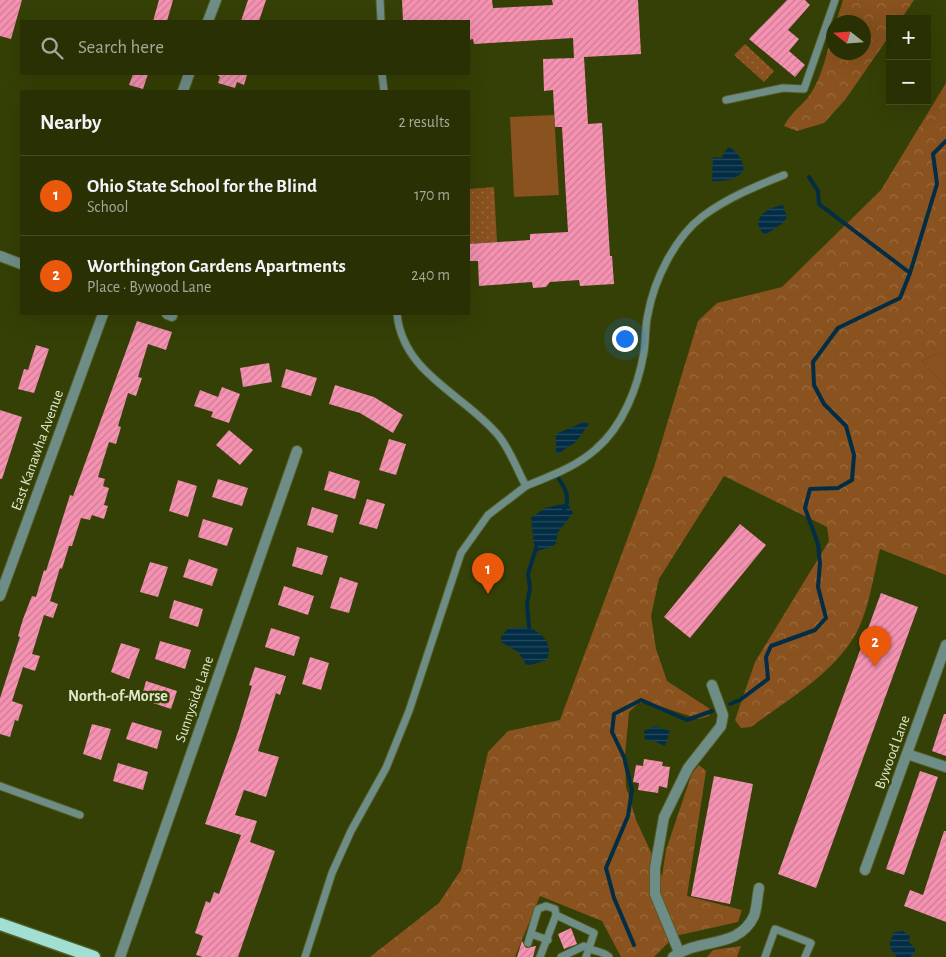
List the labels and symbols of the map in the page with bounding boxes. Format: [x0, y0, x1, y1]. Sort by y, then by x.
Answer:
north arrow [826, 15, 871, 60]
your location [612, 326, 638, 352]
street label: East Kanawha Avenue [9, 388, 66, 512]
pin: 1 [472, 553, 504, 594]
pin: 2 [859, 626, 891, 667]
street label: Sunnyside Lane [173, 654, 216, 744]
district label: North-of-Morse [68, 688, 168, 704]
street label: Bywood Lane [872, 713, 913, 791]

